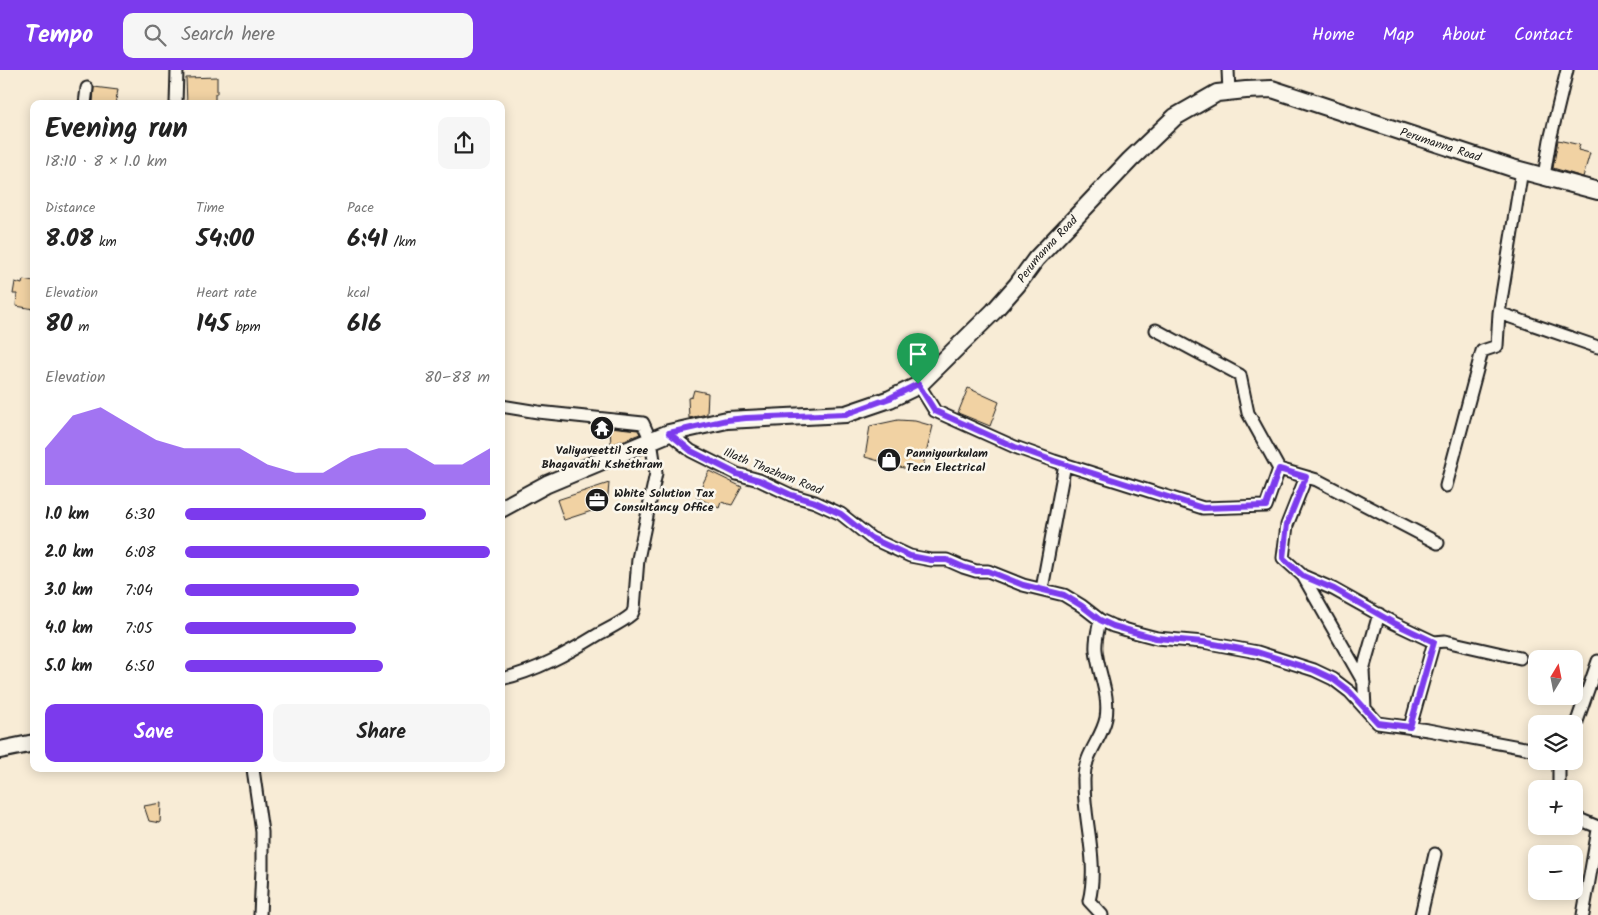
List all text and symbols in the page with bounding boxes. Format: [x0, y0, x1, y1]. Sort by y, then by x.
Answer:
search box [123, 13, 473, 58]
text: Tempo [25, 16, 93, 55]
text: Search here [181, 20, 275, 50]
icon: search [141, 21, 169, 49]
text: Home [1312, 21, 1355, 50]
text: Map [1383, 21, 1414, 50]
text: About [1442, 21, 1486, 50]
text: Contact [1514, 21, 1573, 50]
text: Evening run [45, 107, 188, 152]
button: share [438, 117, 490, 169]
street label: Perumanna Road [1398, 123, 1484, 167]
text: 18:10 · 8 × 1.0 km [45, 149, 167, 174]
text: Distance [45, 197, 95, 219]
text: Time [196, 197, 224, 219]
text: Pace [347, 197, 374, 219]
street label: Perumanna Road [1013, 211, 1083, 287]
text: 8.08 [45, 219, 93, 259]
text: 54:00 [196, 219, 254, 259]
text: 6:41 [347, 219, 388, 259]
text: km [93, 231, 117, 253]
text: /km [388, 231, 416, 253]
text: Elevation [45, 282, 98, 304]
text: Heart rate [196, 282, 257, 304]
text: kcal [347, 282, 370, 304]
text: 80 [45, 304, 73, 344]
text: 145 [196, 304, 230, 344]
text: 616 [347, 304, 382, 344]
text: m [73, 316, 89, 338]
text: bpm [230, 316, 261, 338]
pin [897, 333, 939, 384]
icon: arrive [904, 340, 932, 368]
text: Elevation [45, 365, 106, 390]
text: 80–88 m [424, 365, 490, 390]
temple icon: Valiyaveettil Sree Bhagavathi Kshethram [589, 415, 615, 441]
place label: Valiyaveettil Sree Bhagavathi Kshethram [541, 441, 663, 474]
street label: Illath Thazham Road [720, 443, 826, 500]
place label: Panniyourkulam Tecn Electrical [906, 444, 988, 477]
shop icon: Panniyourkulam Tecn Electrical [876, 447, 902, 473]
place label: White Solution Tax Consultancy Office [614, 484, 714, 517]
office icon: White Solution Tax Consultancy Office [584, 487, 610, 513]
text: 1.0 km [45, 502, 89, 527]
text: 6:30 [125, 502, 155, 527]
text: 2.0 km [45, 540, 93, 565]
text: 6:08 [125, 540, 155, 565]
text: 3.0 km [45, 578, 93, 603]
text: 7:04 [125, 578, 153, 603]
text: 4.0 km [45, 616, 93, 641]
text: 7:05 [125, 616, 153, 641]
north arrow [1528, 650, 1582, 705]
map controls [1528, 650, 1583, 900]
text: 5.0 km [45, 654, 92, 679]
text: 6:50 [125, 654, 154, 679]
button: Save [45, 704, 263, 762]
button: Share [273, 704, 490, 762]
button: layers [1528, 715, 1583, 770]
button: + [1528, 780, 1583, 835]
button: − [1528, 845, 1583, 900]

